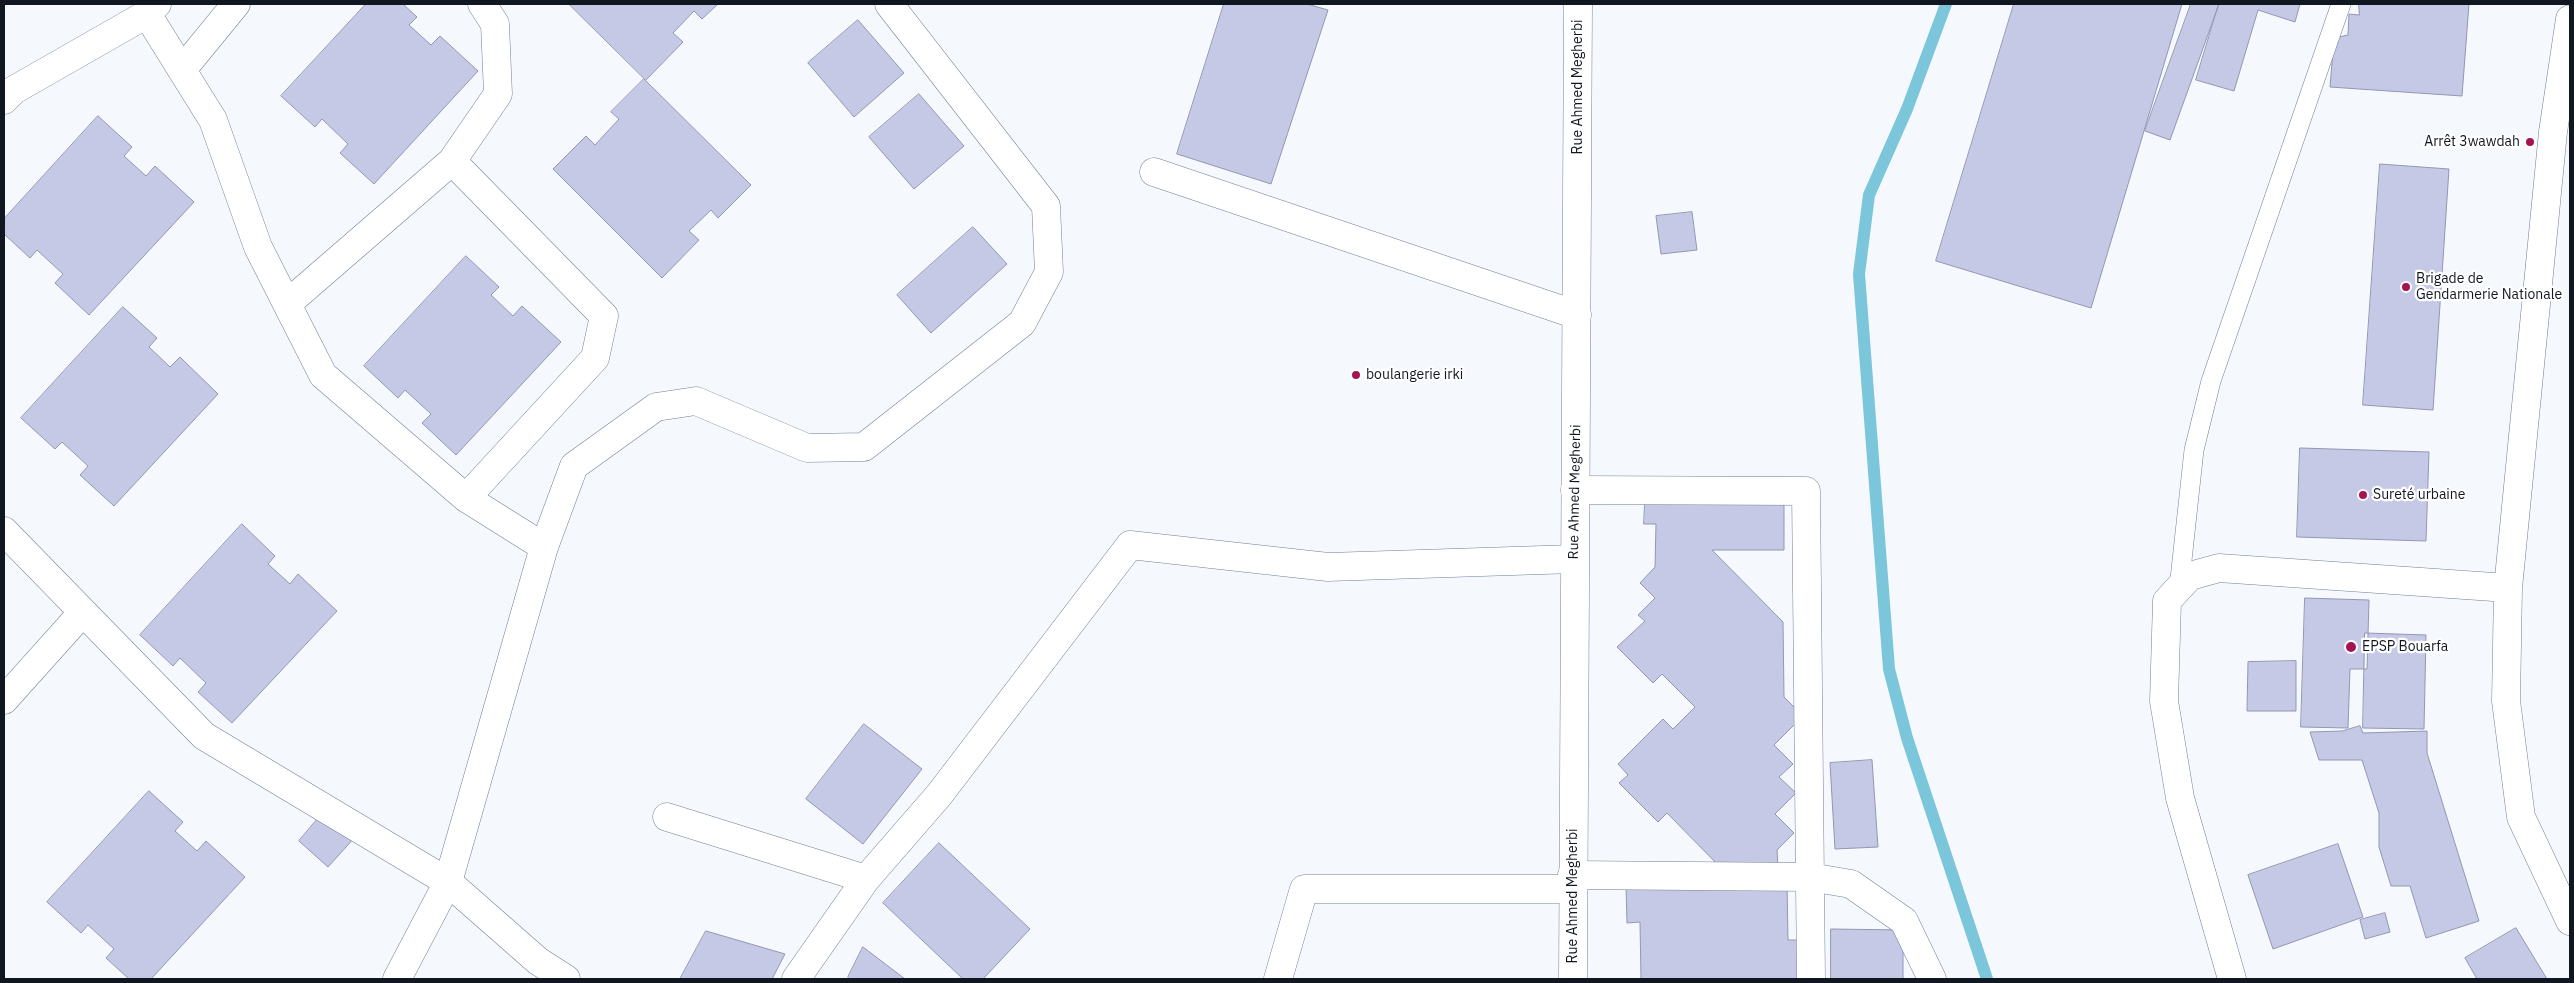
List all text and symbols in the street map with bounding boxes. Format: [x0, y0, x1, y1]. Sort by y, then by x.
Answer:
street label: Rue Ahmed Megherbi [1570, 19, 1586, 155]
place label: Arrêt 3wawdah [2424, 134, 2520, 150]
marker: Arrêt 3wawdah [2524, 136, 2536, 148]
place label: Brigade de Gendarmerie Nationale [2416, 271, 2562, 304]
marker: Brigade de Gendarmerie Nationale [2400, 281, 2412, 293]
place label: boulangerie irki [1366, 367, 1463, 383]
marker: boulangerie irki [1350, 369, 1362, 381]
street label: Rue Ahmed Megherbi [1565, 424, 1585, 560]
place label: Sureté urbaine [2373, 487, 2466, 503]
marker: Sureté urbaine [2357, 489, 2369, 501]
place label: EPSP Bouarfa [2362, 639, 2448, 655]
marker: EPSP Bouarfa [2344, 640, 2358, 654]
street label: Rue Ahmed Megherbi [1565, 828, 1581, 964]

